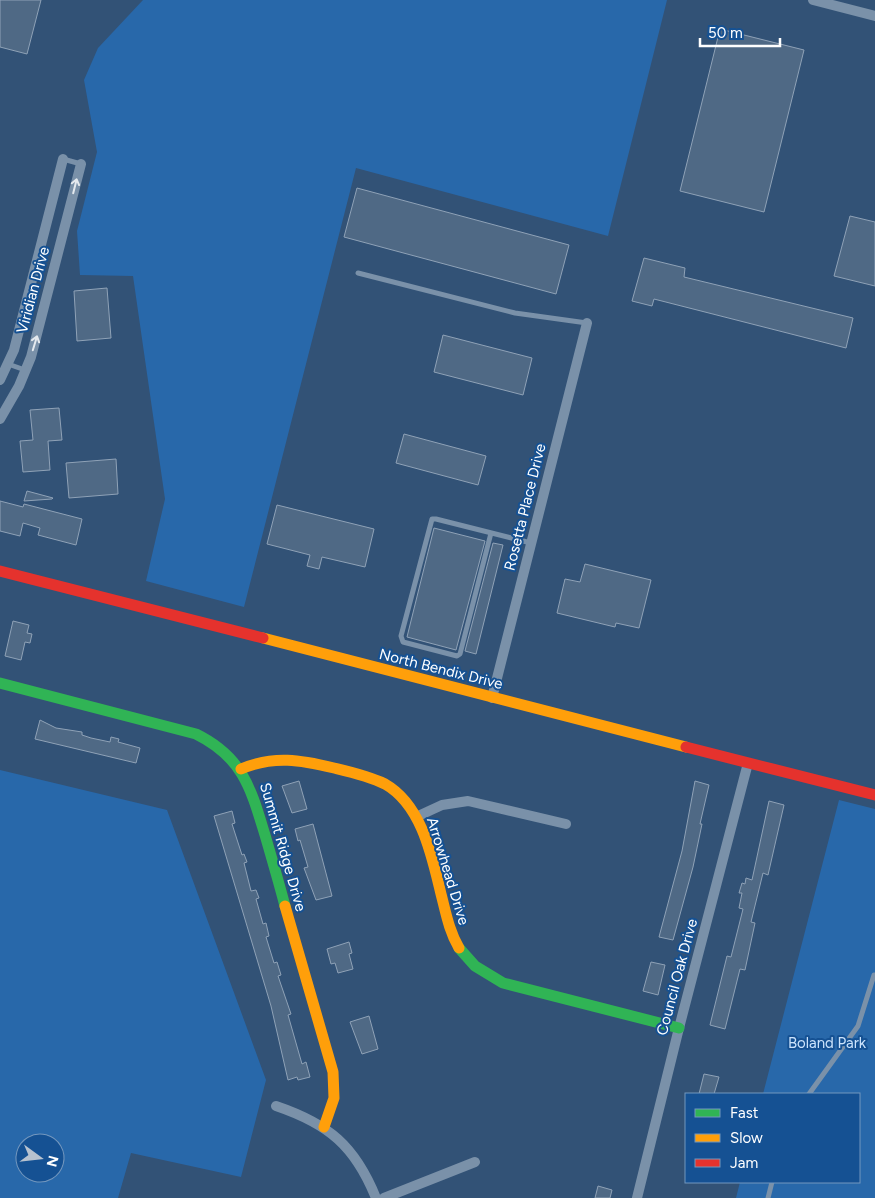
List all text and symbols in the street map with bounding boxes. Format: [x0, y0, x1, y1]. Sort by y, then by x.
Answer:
scale bar [700, 15, 780, 47]
text: 50 m [708, 24, 743, 42]
one-way arrow [71, 178, 81, 194]
street label: Viridian Drive [13, 245, 53, 335]
one-way arrow [31, 336, 40, 351]
street label: Rosetta Place Drive [501, 442, 549, 572]
street label: North Bendix Drive [377, 645, 505, 693]
street label: Summit Ridge Drive [256, 781, 310, 913]
street label: Arrowhead Drive [423, 815, 473, 927]
street label: Council Oak Drive [653, 917, 701, 1037]
park label: Boland Park [788, 1034, 867, 1052]
legend [685, 1093, 860, 1183]
text: Fast [730, 1104, 759, 1122]
text: Slow [730, 1129, 763, 1147]
north arrow [15, 1133, 65, 1183]
text: N [42, 1154, 62, 1169]
text: Jam [730, 1154, 758, 1172]

